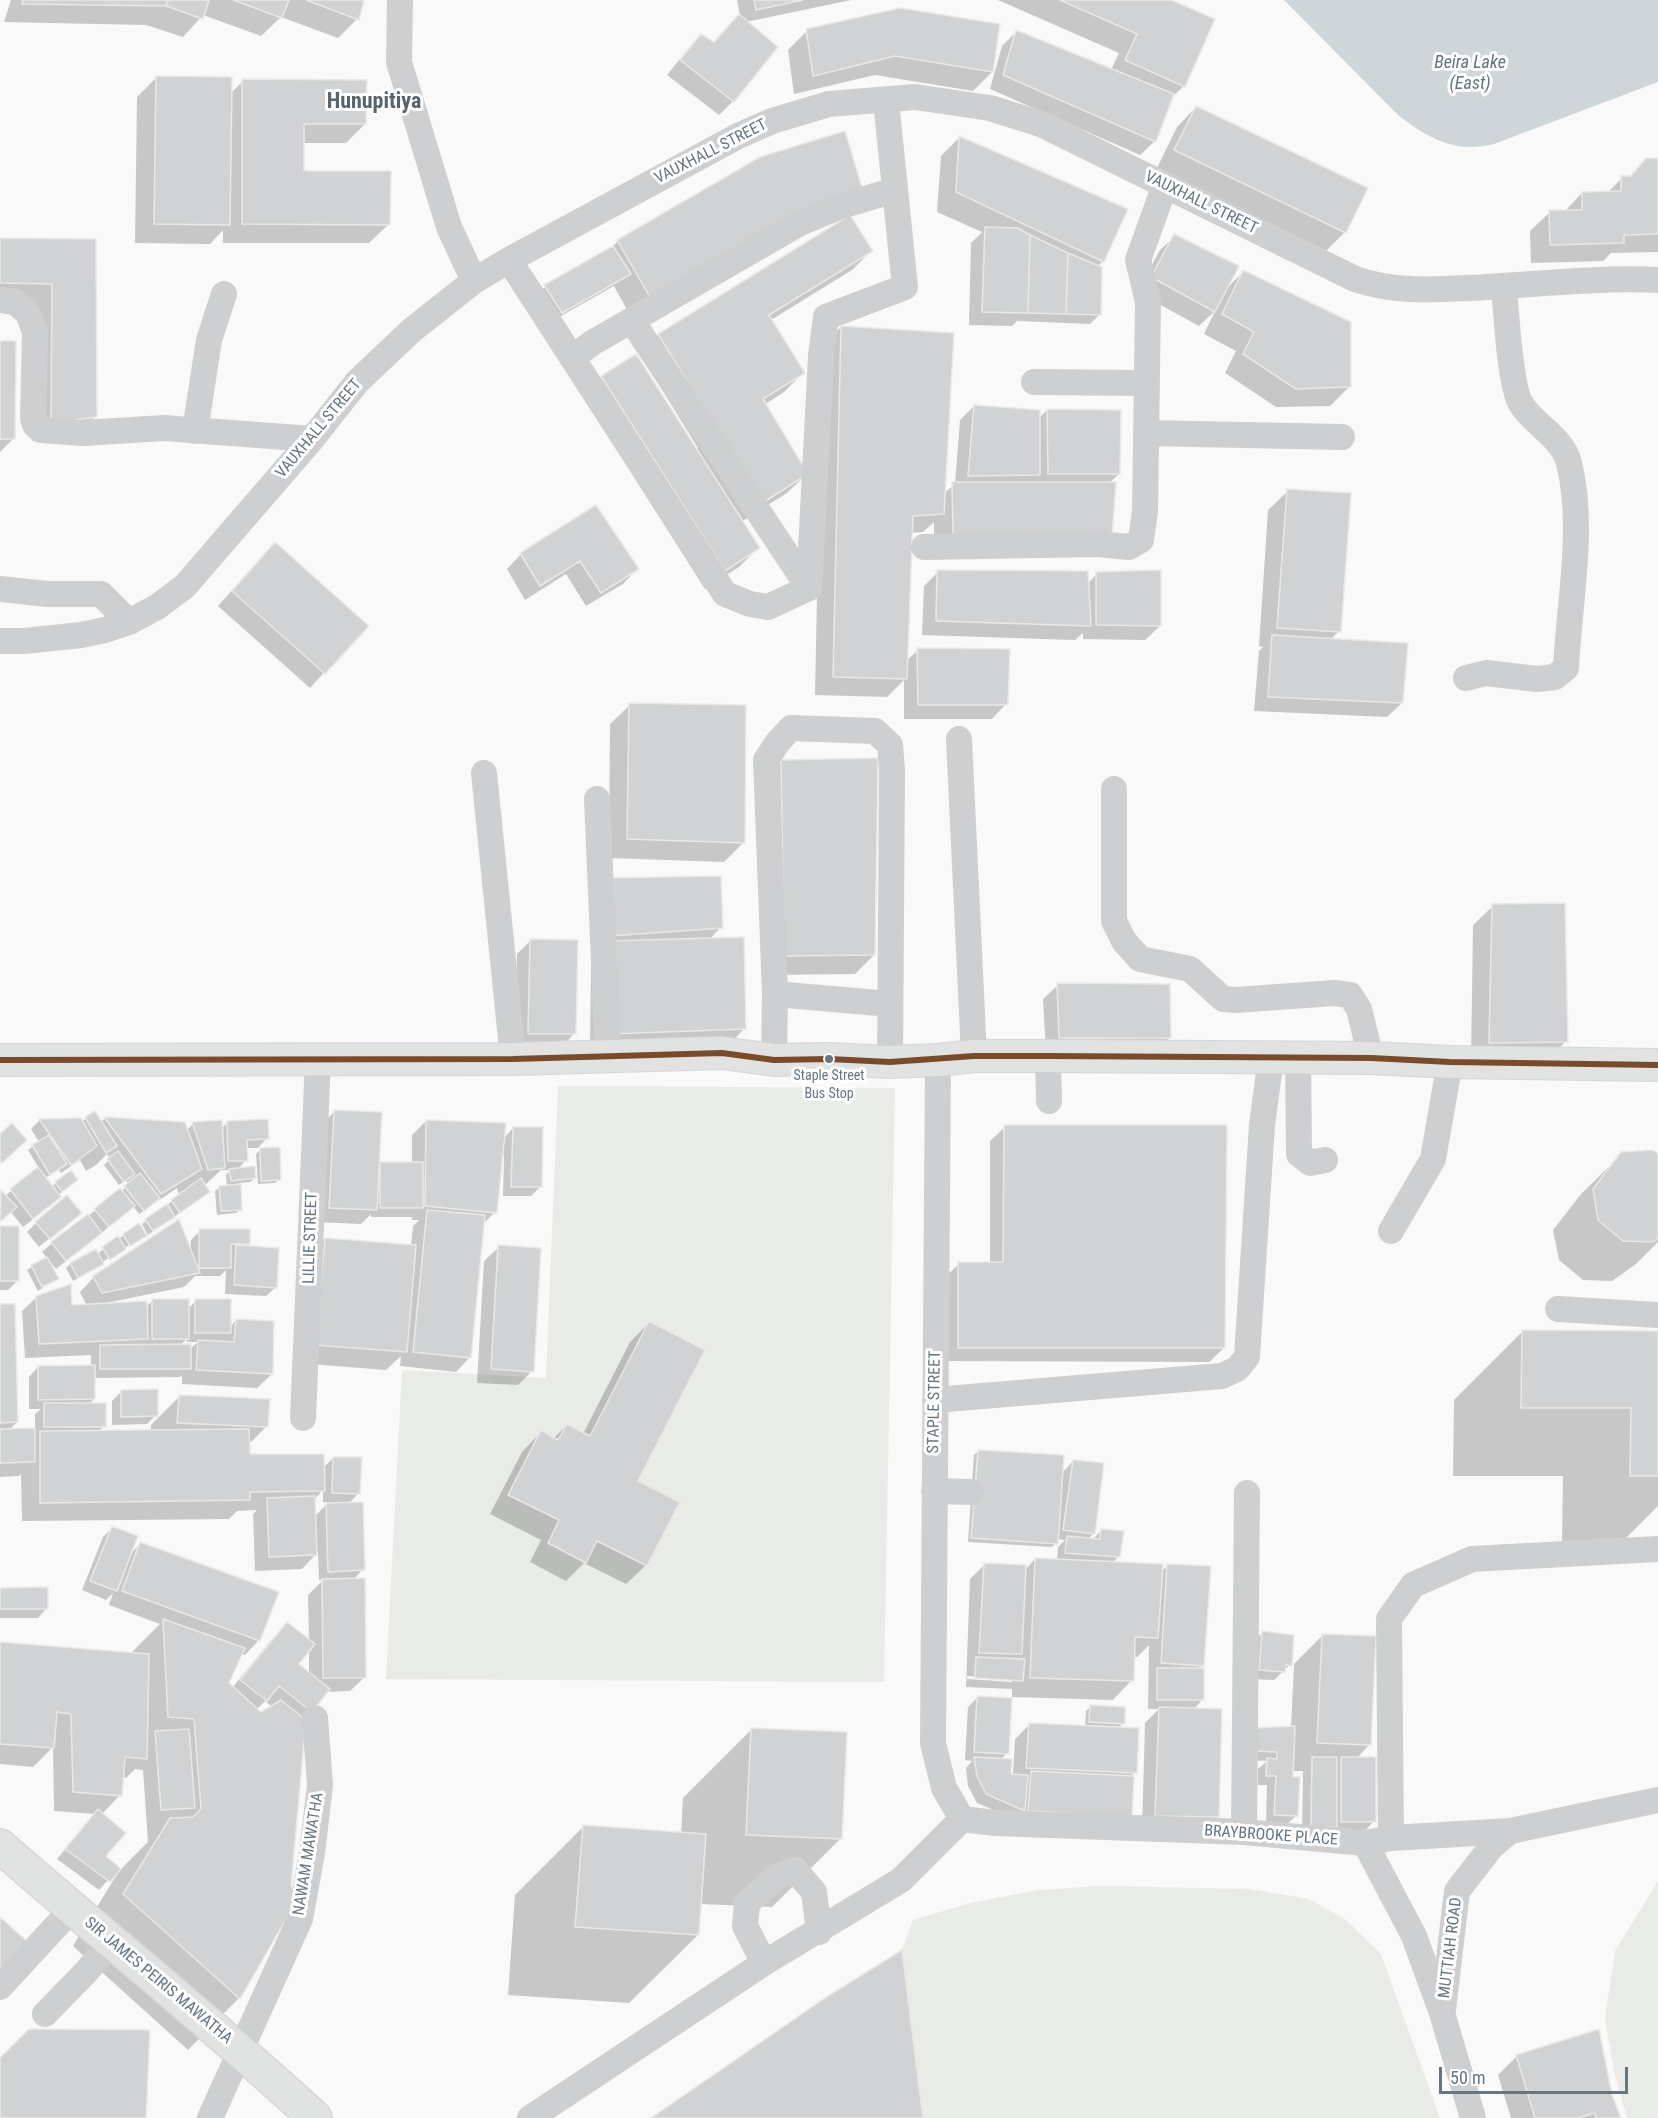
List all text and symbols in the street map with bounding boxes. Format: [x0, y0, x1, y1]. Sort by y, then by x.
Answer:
water label: Beira Lake (East) [1434, 52, 1506, 94]
district label: Hunupitiya [327, 89, 421, 115]
street label: VAUXHALL STREET [652, 116, 770, 188]
street label: VAUXHALL STREET [1142, 167, 1260, 239]
street label: VAUXHALL STREET [272, 376, 366, 482]
marker: Staple Street Bus Stop [823, 1053, 835, 1065]
place label: Staple Street Bus Stop [794, 1068, 864, 1100]
street label: LILLIE STREET [300, 1192, 322, 1284]
street label: STAPLE STREET [925, 1350, 945, 1454]
street label: NAWAM MAWATHA [290, 1791, 328, 1917]
street label: BRAYBROOKE PLACE [1204, 1822, 1338, 1850]
street label: MUTTIAH ROAD [1435, 1897, 1467, 1999]
street label: SIR JAMES PEIRIS MAWATHA [80, 1914, 236, 2048]
scale bar [1442, 2055, 1631, 2093]
text: 50 m [1450, 2067, 1485, 2088]

